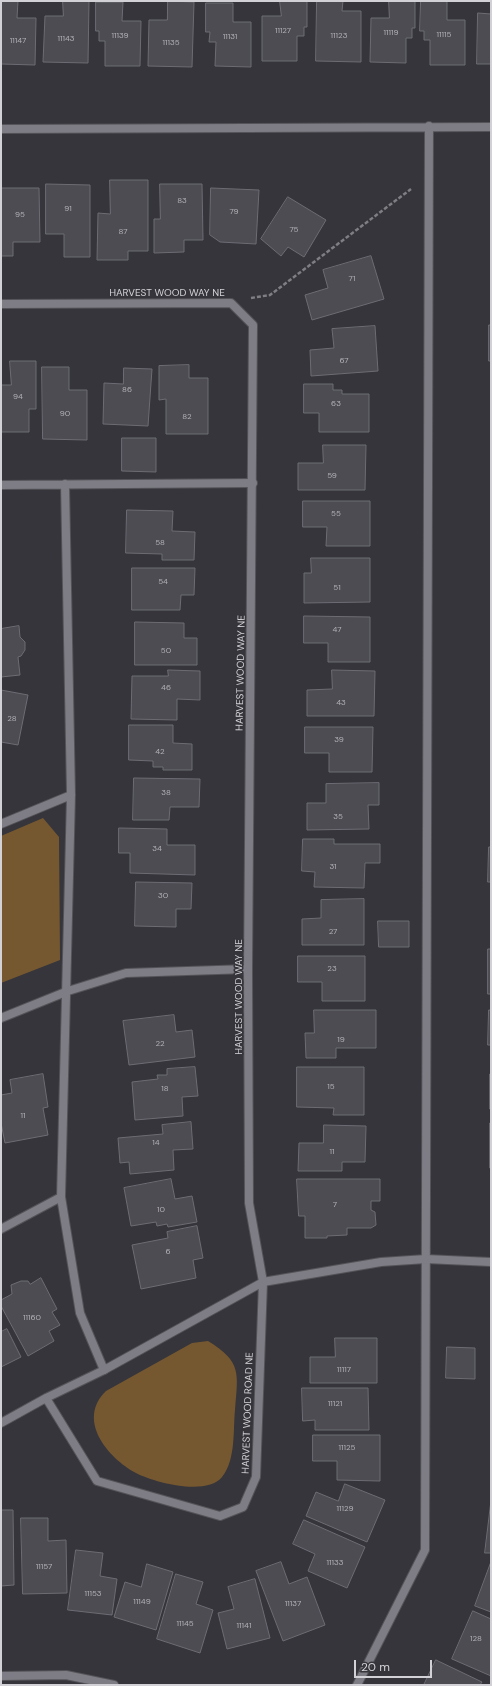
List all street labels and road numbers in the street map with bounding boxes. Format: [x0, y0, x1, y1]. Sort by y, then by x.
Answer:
street label: HARVEST WOOD WAY NE [109, 287, 225, 299]
street label: HARVEST WOOD WAY NE [234, 615, 248, 731]
street label: HARVEST WOOD WAY NE [233, 939, 245, 1055]
street label: HARVEST WOOD ROAD NE [240, 1352, 256, 1474]

